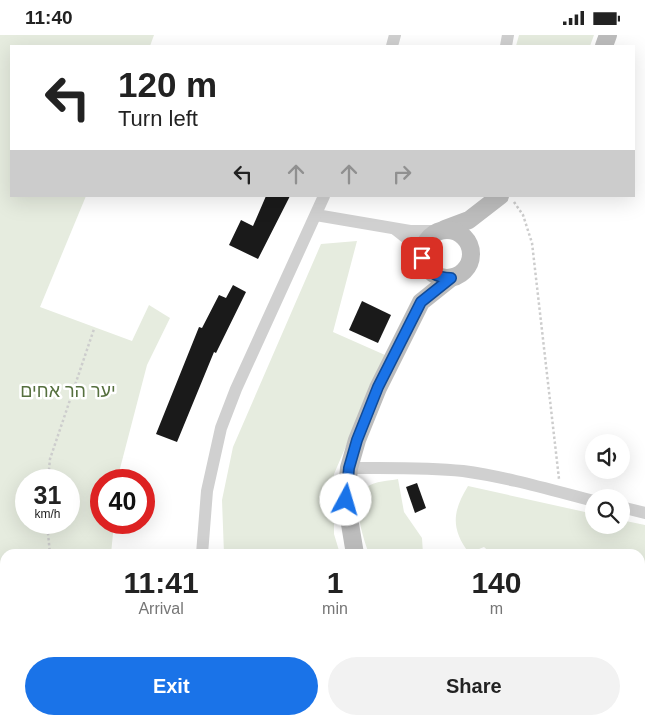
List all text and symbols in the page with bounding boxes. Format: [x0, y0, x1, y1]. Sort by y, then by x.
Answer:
text: 11:40 [25, 7, 73, 28]
icon: left [35, 65, 100, 130]
text: 120 m [118, 65, 217, 104]
text: Turn left [118, 106, 198, 131]
icon: left [229, 160, 257, 188]
icon: ahead [282, 160, 310, 188]
icon: ahead [335, 160, 363, 188]
icon: right [388, 160, 416, 188]
pin [401, 237, 443, 279]
icon: arrive [408, 244, 436, 272]
park label: יער הר אחים [20, 381, 116, 401]
map controls [585, 434, 630, 534]
button: sound [585, 434, 630, 479]
speed limit sign: 40 [90, 469, 155, 534]
position arrow [319, 473, 371, 525]
text: 31 [34, 481, 61, 509]
button: search [585, 489, 630, 534]
text: km/h [34, 507, 61, 521]
text: 11:41 [124, 566, 199, 599]
text: 1 [327, 566, 343, 599]
text: 140 [471, 566, 521, 599]
text: Arrival [138, 600, 184, 617]
text: min [322, 600, 348, 617]
text: m [490, 600, 503, 617]
button: Exit [25, 657, 318, 715]
button: Share [328, 657, 620, 715]

